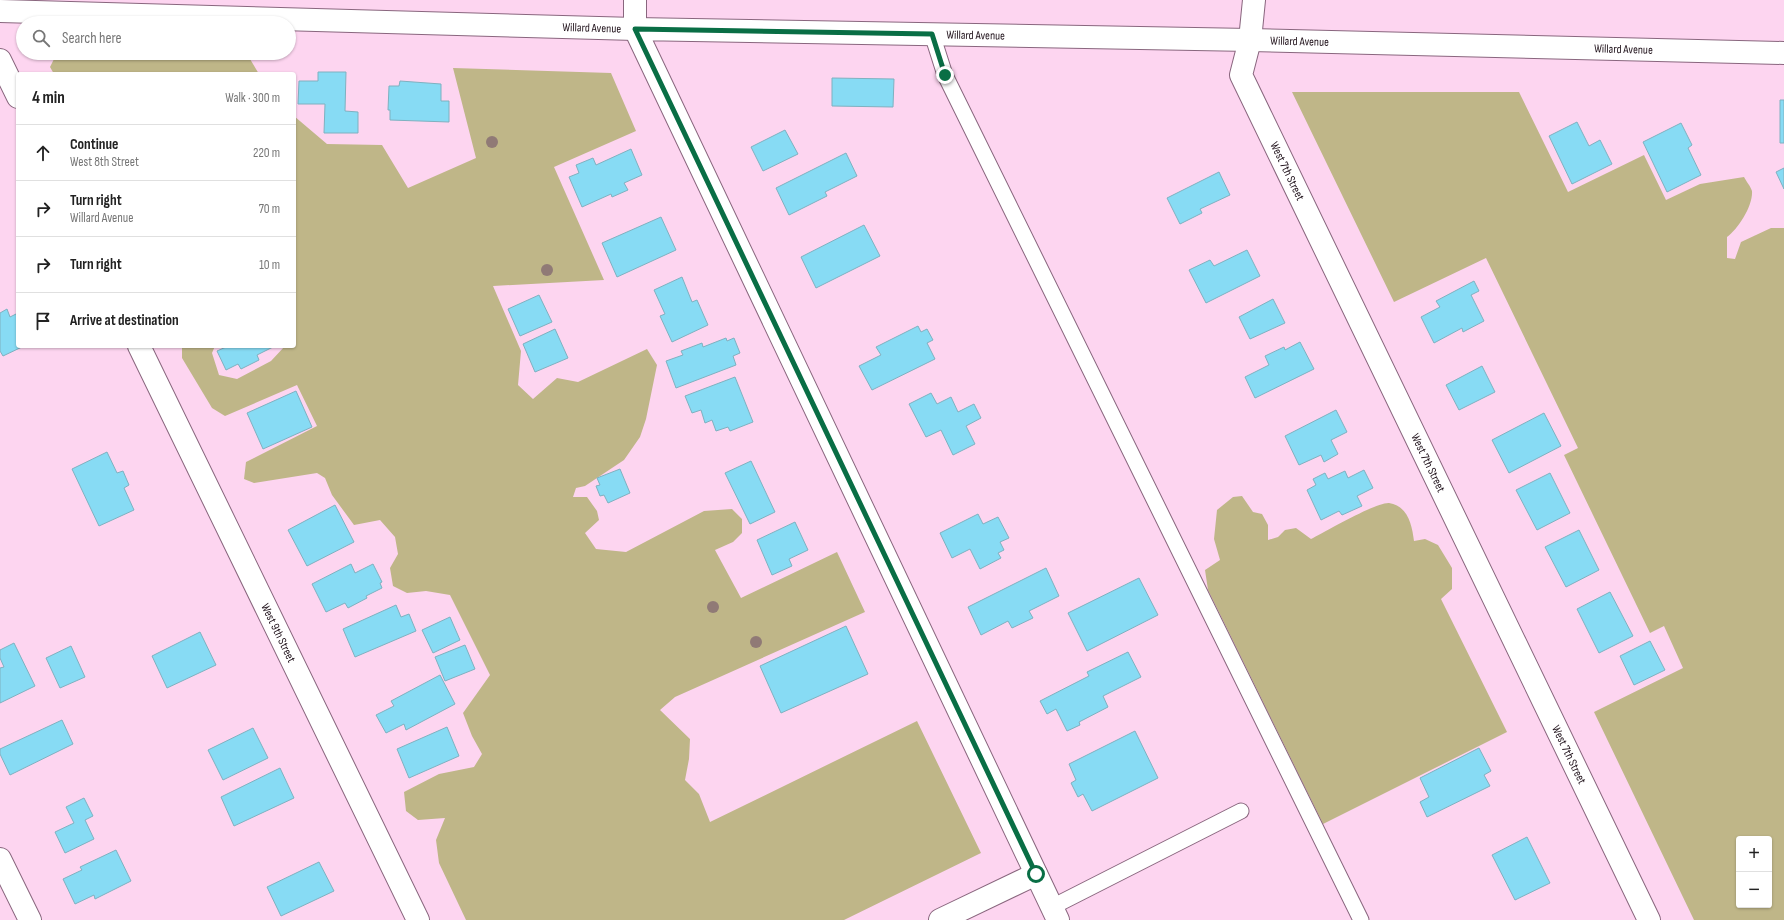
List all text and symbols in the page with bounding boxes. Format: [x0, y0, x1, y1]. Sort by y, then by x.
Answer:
search box [16, 16, 296, 60]
street label: Willard Avenue [562, 19, 622, 36]
icon: search [30, 27, 52, 49]
street label: Willard Avenue [946, 27, 1005, 43]
text: Search here [62, 29, 122, 48]
street label: Willard Avenue [1270, 33, 1329, 49]
street label: Willard Avenue [1594, 41, 1653, 57]
route end [936, 66, 954, 84]
text: 4 min [32, 88, 65, 108]
text: Walk · 300 m [225, 90, 280, 106]
text: Continue [70, 135, 119, 154]
street label: West 7th Street [1267, 139, 1308, 203]
icon: ahead [32, 142, 54, 164]
text: 220 m [253, 145, 280, 161]
text: West 8th Street [70, 154, 139, 170]
text: Turn right [70, 191, 122, 210]
icon: right [32, 198, 54, 220]
text: 70 m [259, 201, 280, 217]
text: Willard Avenue [70, 210, 134, 226]
icon: right [32, 254, 54, 276]
text: Turn right [70, 255, 122, 274]
text: 10 m [259, 257, 280, 273]
icon: arrive [32, 310, 54, 332]
text: Arrive at destination [70, 311, 179, 330]
street label: West 7th Street [1408, 431, 1449, 495]
street label: West 9th Street [258, 601, 299, 665]
street label: West 7th Street [1549, 723, 1590, 787]
map controls [1736, 836, 1772, 908]
button: + [1736, 836, 1772, 872]
route start [1027, 865, 1045, 883]
button: − [1736, 872, 1772, 908]

